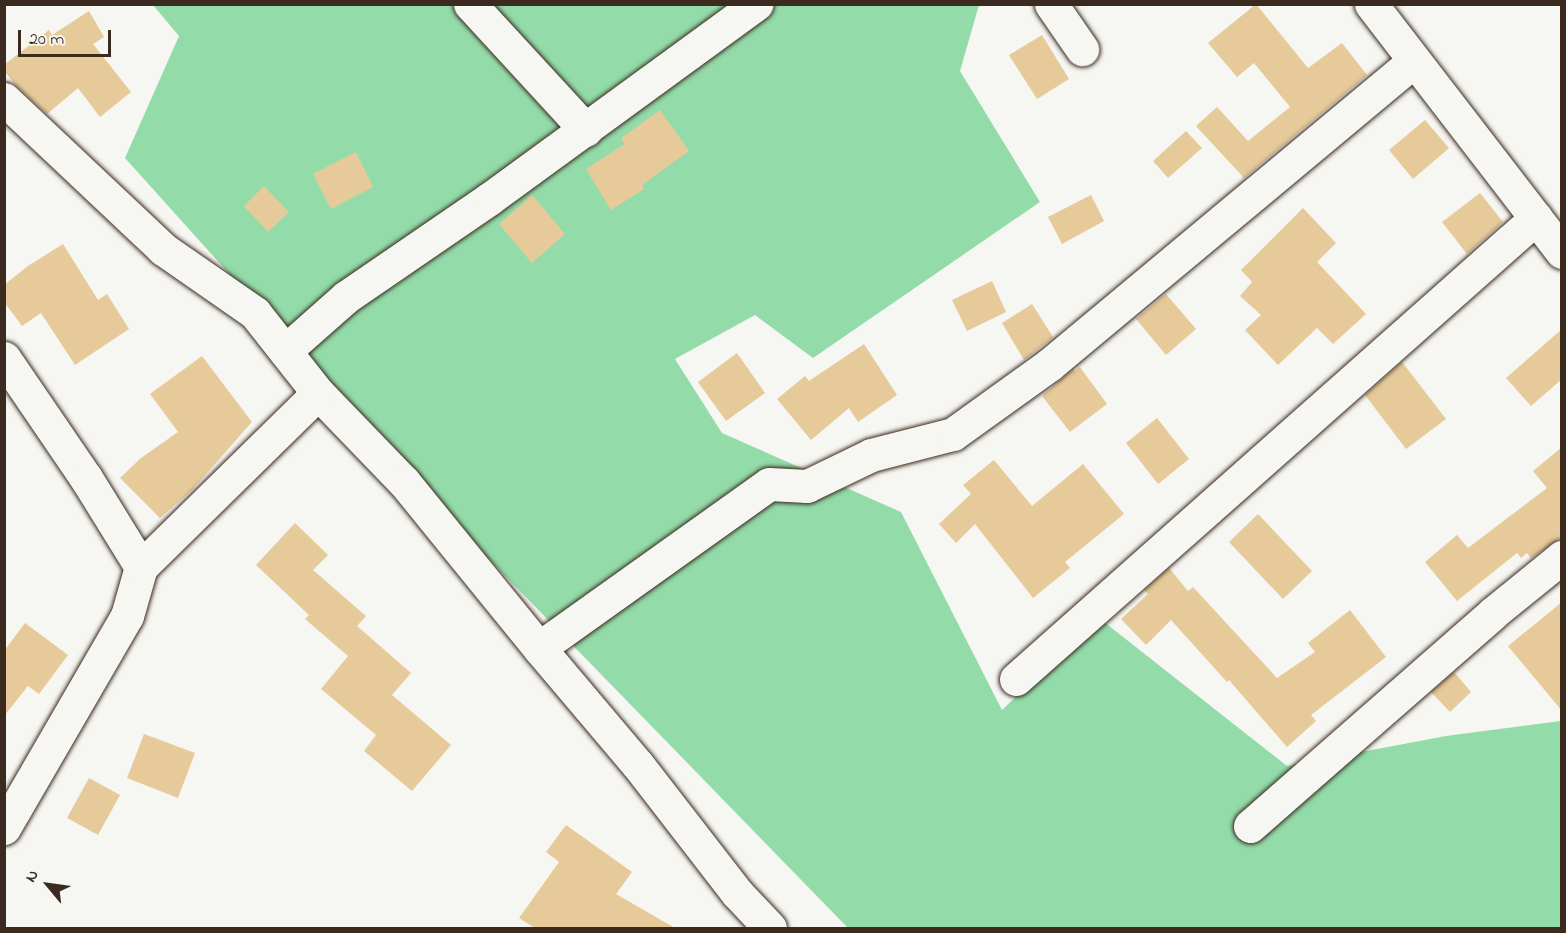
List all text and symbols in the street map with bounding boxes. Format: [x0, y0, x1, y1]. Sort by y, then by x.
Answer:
scale bar [21, 18, 114, 56]
text: 20 m [29, 27, 64, 53]
north arrow [18, 855, 78, 915]
text: N [19, 866, 45, 887]

